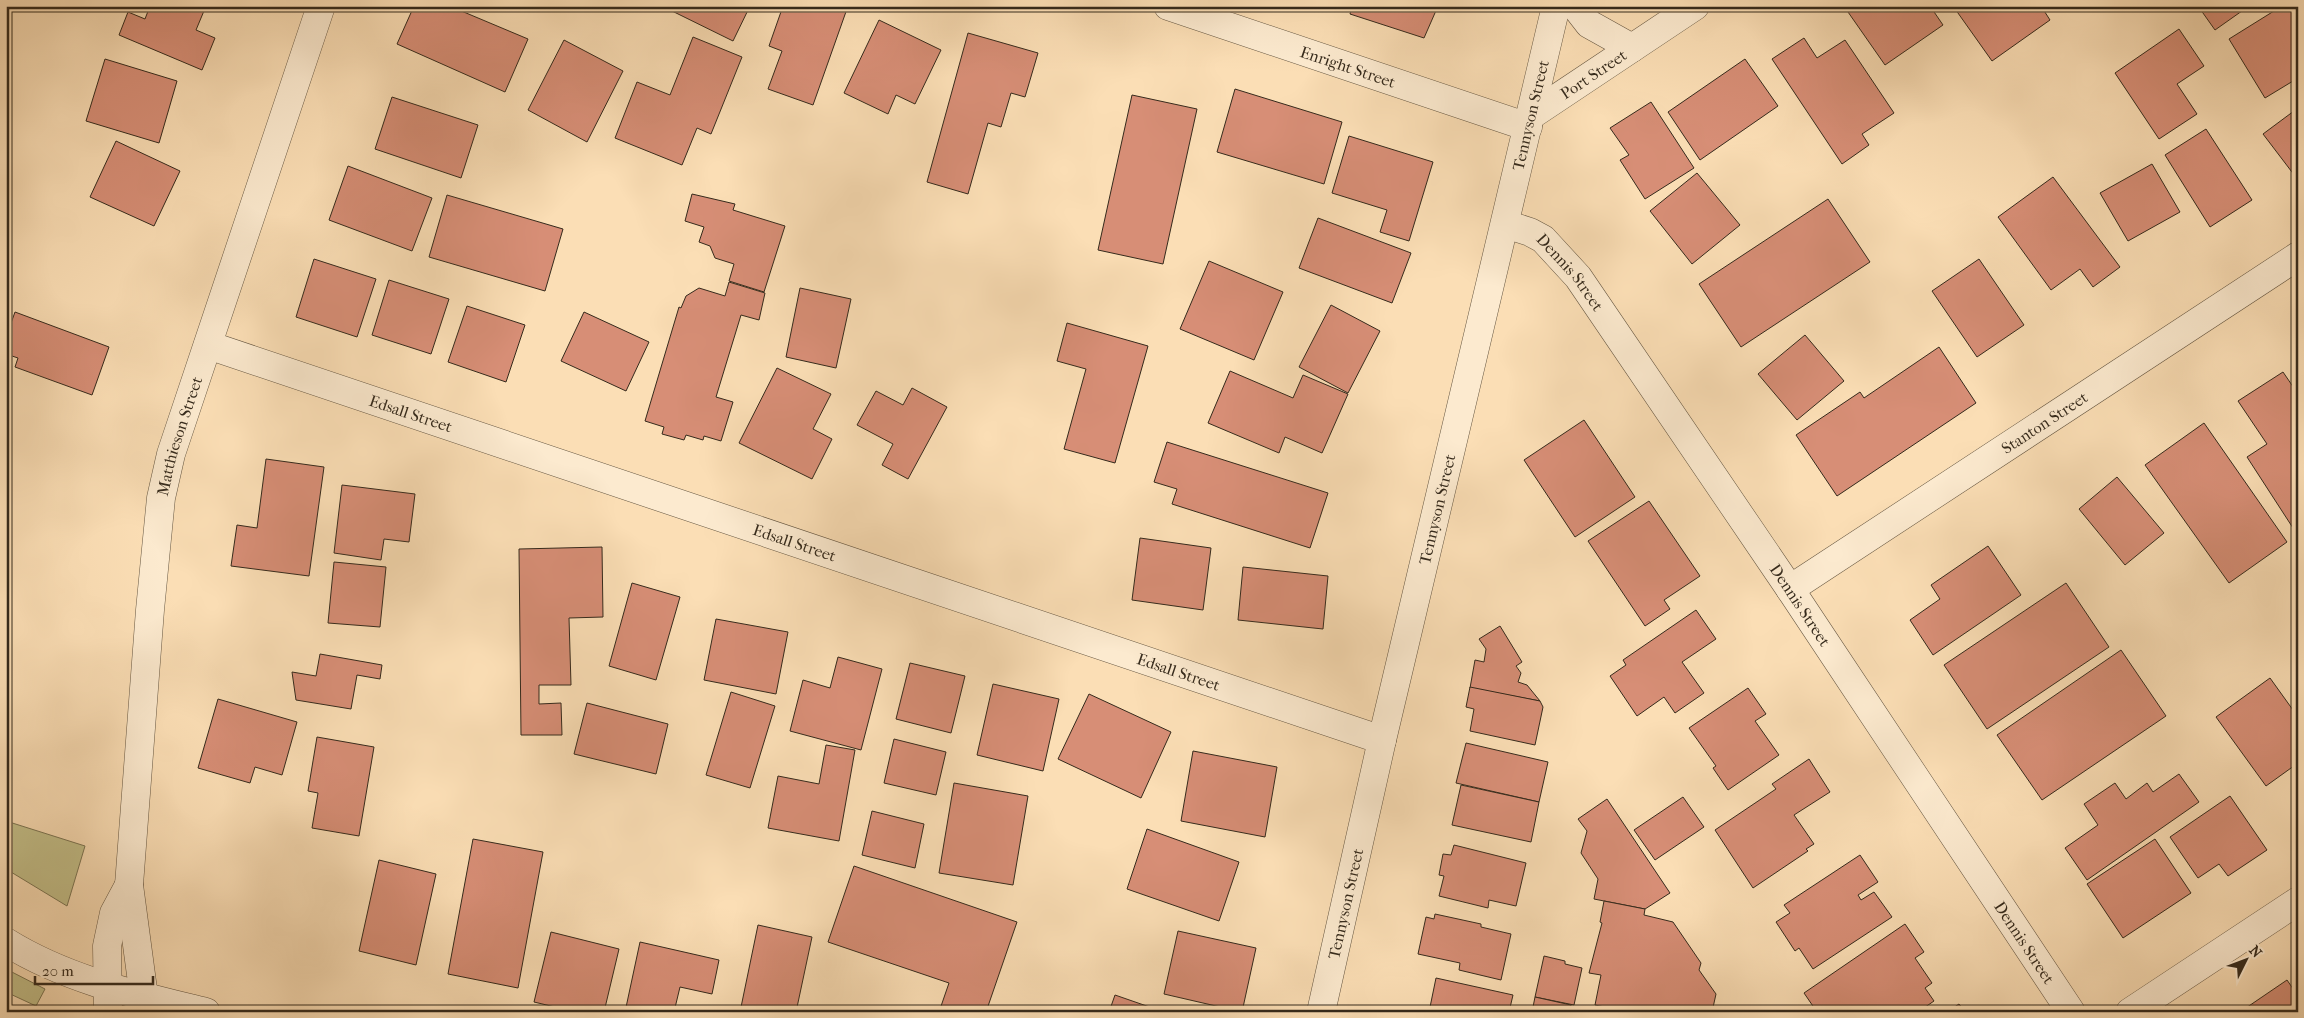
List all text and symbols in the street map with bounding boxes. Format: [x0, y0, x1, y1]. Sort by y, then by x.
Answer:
street label: Enright Street [1298, 42, 1398, 91]
street label: Port Street [1556, 45, 1630, 103]
street label: Tennyson Street [1508, 58, 1552, 172]
street label: Dennis Street [1533, 229, 1608, 315]
street label: Matthieson Street [152, 374, 206, 498]
street label: Stanton Street [1998, 387, 2091, 457]
street label: Edsall Street [367, 390, 455, 436]
street label: Tennyson Street [1414, 452, 1459, 566]
street label: Edsall Street [751, 520, 839, 565]
street label: Dennis Street [1766, 560, 1835, 650]
street label: Edsall Street [1135, 649, 1223, 694]
street label: Tennyson Street [1324, 846, 1367, 961]
street label: Dennis Street [1990, 897, 2059, 987]
north arrow [2222, 936, 2272, 986]
text: N [2245, 942, 2265, 962]
scale bar [35, 953, 152, 985]
text: 20 m [42, 962, 74, 980]

